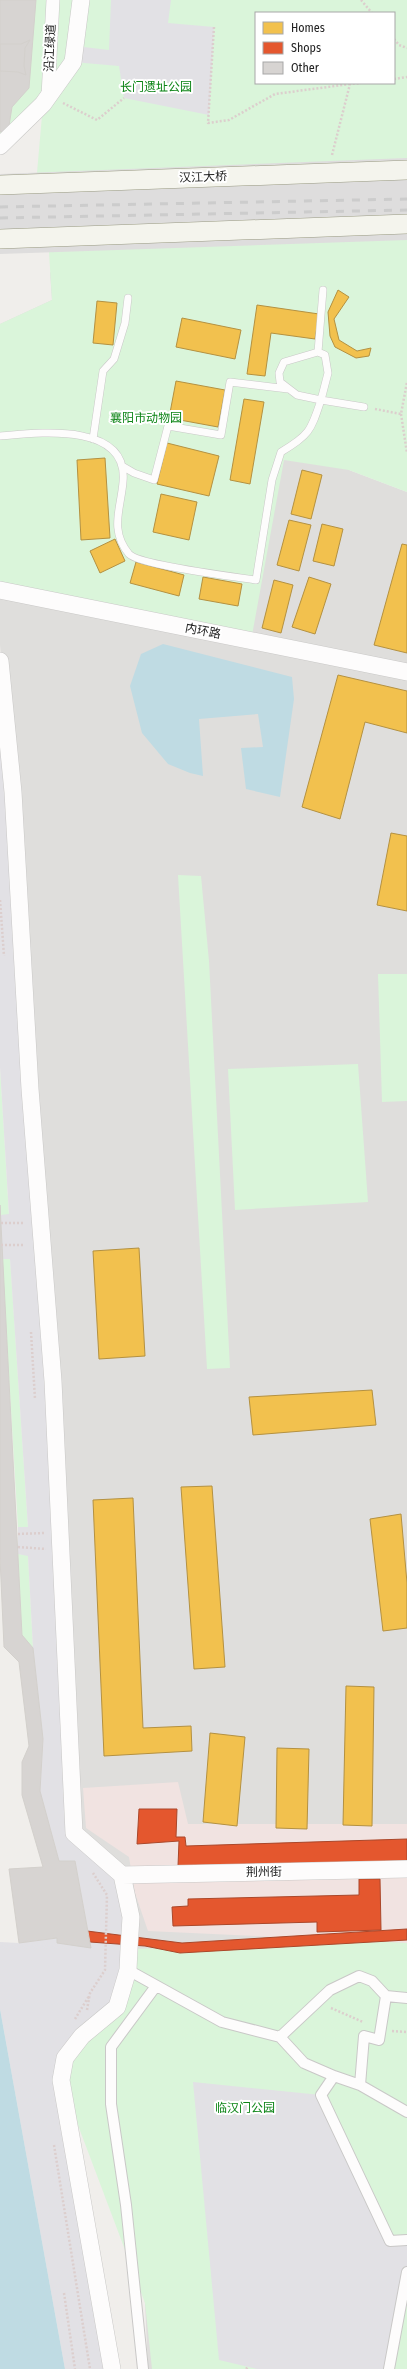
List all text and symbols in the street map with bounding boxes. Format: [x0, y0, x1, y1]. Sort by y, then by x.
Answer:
legend [255, 12, 395, 84]
text: Homes [291, 21, 325, 35]
street label: 沿江绿道 [42, 24, 58, 72]
text: Shops [291, 41, 321, 55]
text: Other [291, 61, 320, 75]
park label: 长门遗址公园 [120, 80, 192, 94]
street label: 汉江大桥 [179, 169, 227, 185]
park label: 襄阳市动物园 [110, 411, 182, 425]
street label: 内环路 [184, 621, 222, 641]
street label: 荆州街 [246, 1865, 282, 1879]
park label: 临汉门公园 [215, 2101, 275, 2115]

